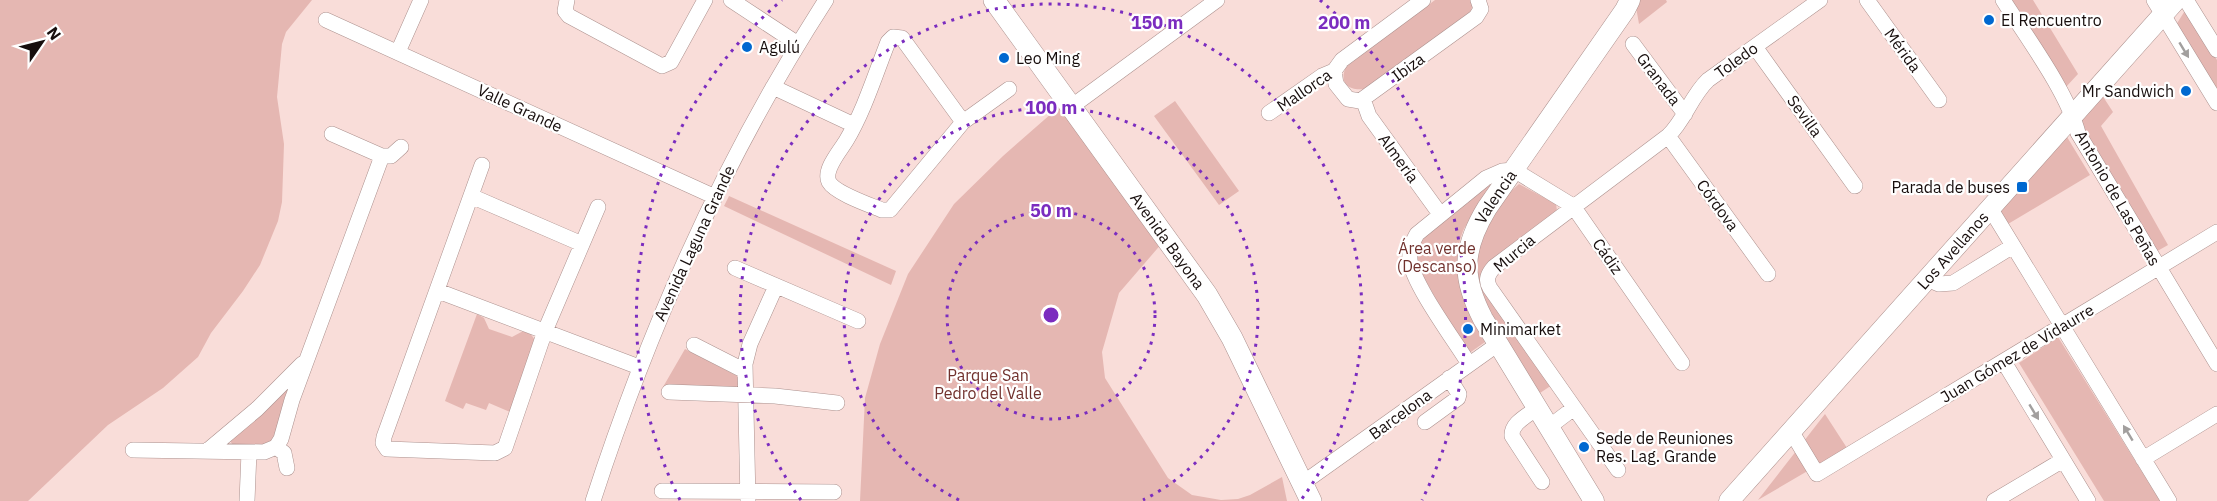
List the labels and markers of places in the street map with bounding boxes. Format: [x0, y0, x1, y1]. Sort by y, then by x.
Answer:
place label: El Rencuentro [2001, 10, 2102, 30]
marker: El Rencuentro [1982, 13, 1996, 27]
place label: Agulú [759, 37, 800, 57]
marker: Agulú [740, 40, 754, 54]
place label: Leo Ming [1016, 48, 1080, 68]
marker: Leo Ming [997, 51, 1011, 65]
place label: Mr Sandwich [2082, 81, 2174, 101]
marker: Mr Sandwich [2179, 84, 2193, 98]
place label: Parada de buses [1891, 177, 2010, 197]
marker: Parada de buses [2015, 180, 2029, 194]
centre of rings [1041, 305, 1061, 325]
place label: Minimarket [1480, 319, 1561, 339]
marker: Minimarket [1461, 322, 1475, 336]
place label: Sede de Reuniones Res. Lag. Grande [1596, 428, 1733, 466]
marker: Sede de Reuniones Res. Lag. Grande [1577, 440, 1591, 454]

